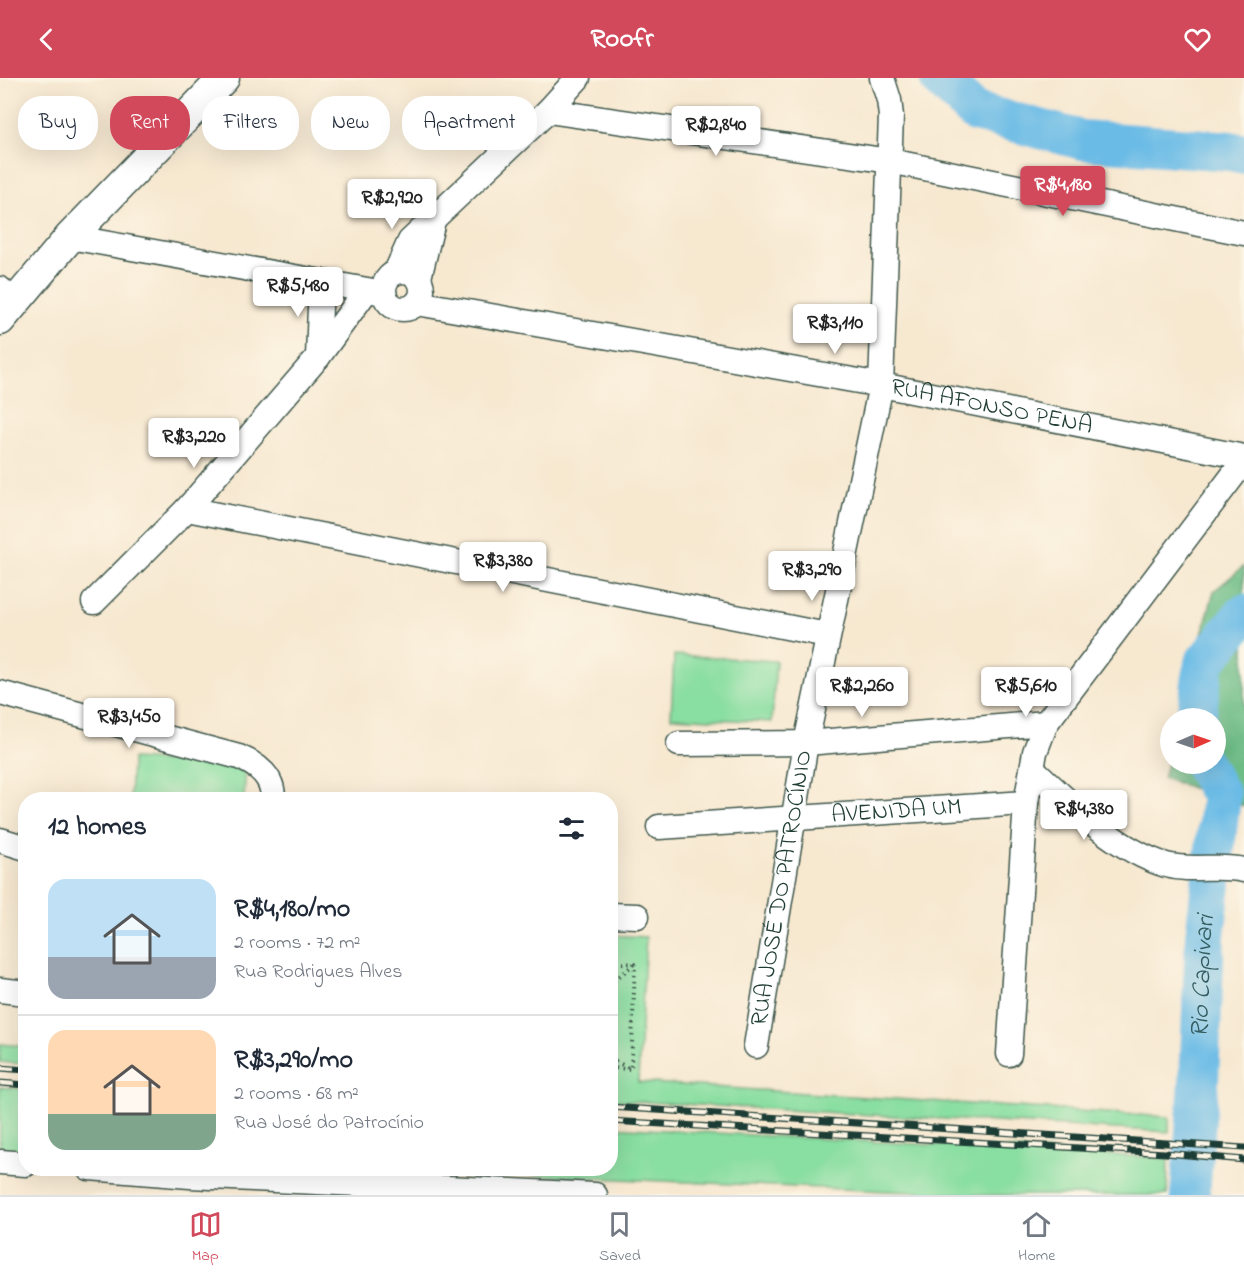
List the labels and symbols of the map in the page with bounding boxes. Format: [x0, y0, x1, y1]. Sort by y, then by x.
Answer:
pin: R$2,840 [661, 106, 771, 157]
pin: R$4,180 [1008, 166, 1118, 217]
pin: R$2,920 [337, 179, 447, 230]
pin: R$5,480 [243, 267, 353, 318]
pin: R$3,110 [780, 304, 890, 355]
street label: RUA AFONSO PENA [888, 370, 1096, 444]
pin: R$3,220 [139, 418, 249, 469]
pin: R$3,380 [448, 542, 558, 593]
pin: R$3,290 [757, 551, 867, 602]
pin: R$2,260 [807, 667, 917, 718]
pin: R$5,610 [971, 667, 1081, 718]
pin: R$3,450 [74, 698, 184, 749]
north arrow [1160, 708, 1226, 774]
street label: RUA JOSÉ DO PATROCÍNIO [742, 748, 822, 1029]
street label: AVENIDA UM [830, 790, 963, 833]
pin: R$4,380 [1029, 790, 1139, 841]
water label: Rio Capivari [1182, 911, 1227, 1039]

